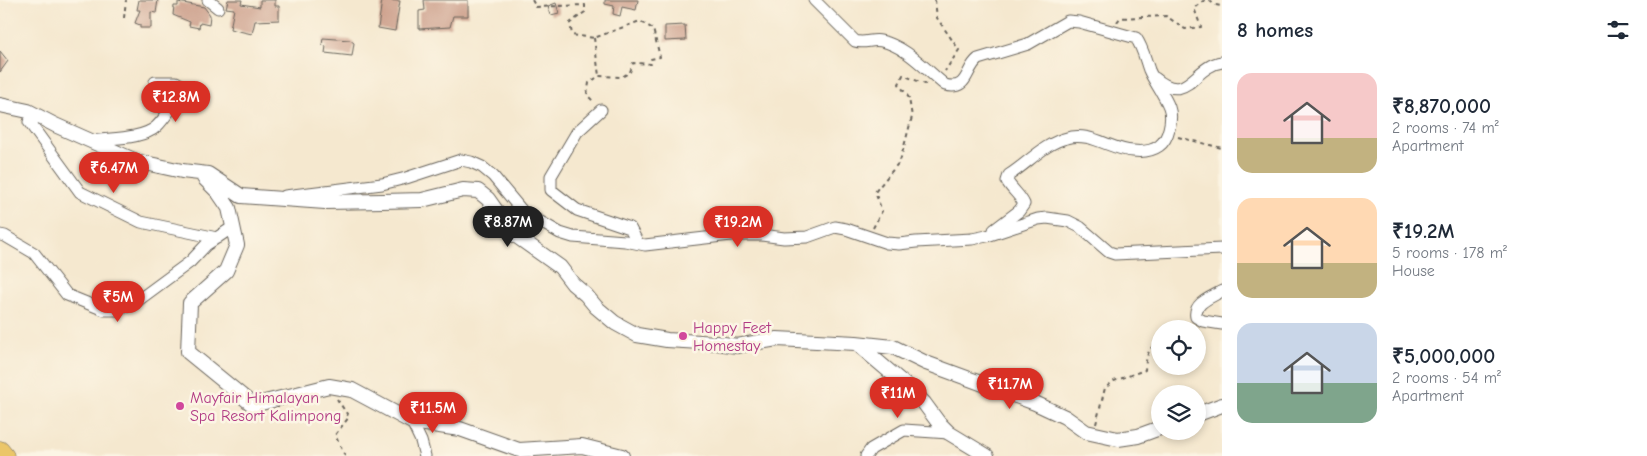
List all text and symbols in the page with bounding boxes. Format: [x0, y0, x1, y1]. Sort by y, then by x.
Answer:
icon: filters [1604, 16, 1632, 44]
text: 8 homes [1237, 18, 1313, 42]
pin: ₹12.8M [135, 80, 217, 123]
text: ₹12.8M [152, 88, 200, 106]
icon: home [1277, 93, 1337, 153]
text: ₹8,870,000 [1392, 94, 1491, 118]
text: 2 rooms · 74 m² [1392, 119, 1499, 137]
text: Apartment [1392, 137, 1464, 155]
pin: ₹6.47M [73, 152, 155, 194]
text: ₹6.47M [90, 159, 138, 177]
pin: ₹8.87M [467, 206, 549, 248]
pin: ₹19.2M [697, 206, 779, 248]
text: ₹8.87M [484, 213, 532, 231]
text: ₹19.2M [714, 213, 762, 231]
icon: home [1277, 218, 1337, 278]
text: ₹19.2M [1392, 219, 1454, 243]
text: 5 rooms · 178 m² [1392, 244, 1507, 262]
text: House [1392, 262, 1435, 280]
pin: ₹5M [94, 280, 142, 323]
text: ₹5M [103, 288, 133, 306]
place label: Happy Feet Homestay [693, 319, 772, 355]
map controls [1151, 320, 1206, 440]
button: locate [1151, 320, 1206, 375]
marker: Happy Feet Homestay [677, 330, 689, 342]
icon: home [1277, 343, 1337, 403]
text: ₹5,000,000 [1392, 344, 1495, 368]
pin: ₹11.7M [969, 368, 1051, 410]
text: 2 rooms · 54 m² [1392, 369, 1501, 387]
text: ₹11.7M [988, 375, 1032, 393]
pin: ₹11M [868, 376, 928, 419]
text: ₹11M [881, 384, 915, 402]
button: layers [1151, 385, 1206, 440]
text: Apartment [1392, 387, 1464, 405]
place label: Mayfair Himalayan Spa Resort Kalimpong [190, 389, 342, 425]
pin: ₹11.5M [392, 392, 474, 434]
text: ₹11.5M [410, 399, 456, 417]
marker: Mayfair Himalayan Spa Resort Kalimpong [174, 400, 186, 412]

